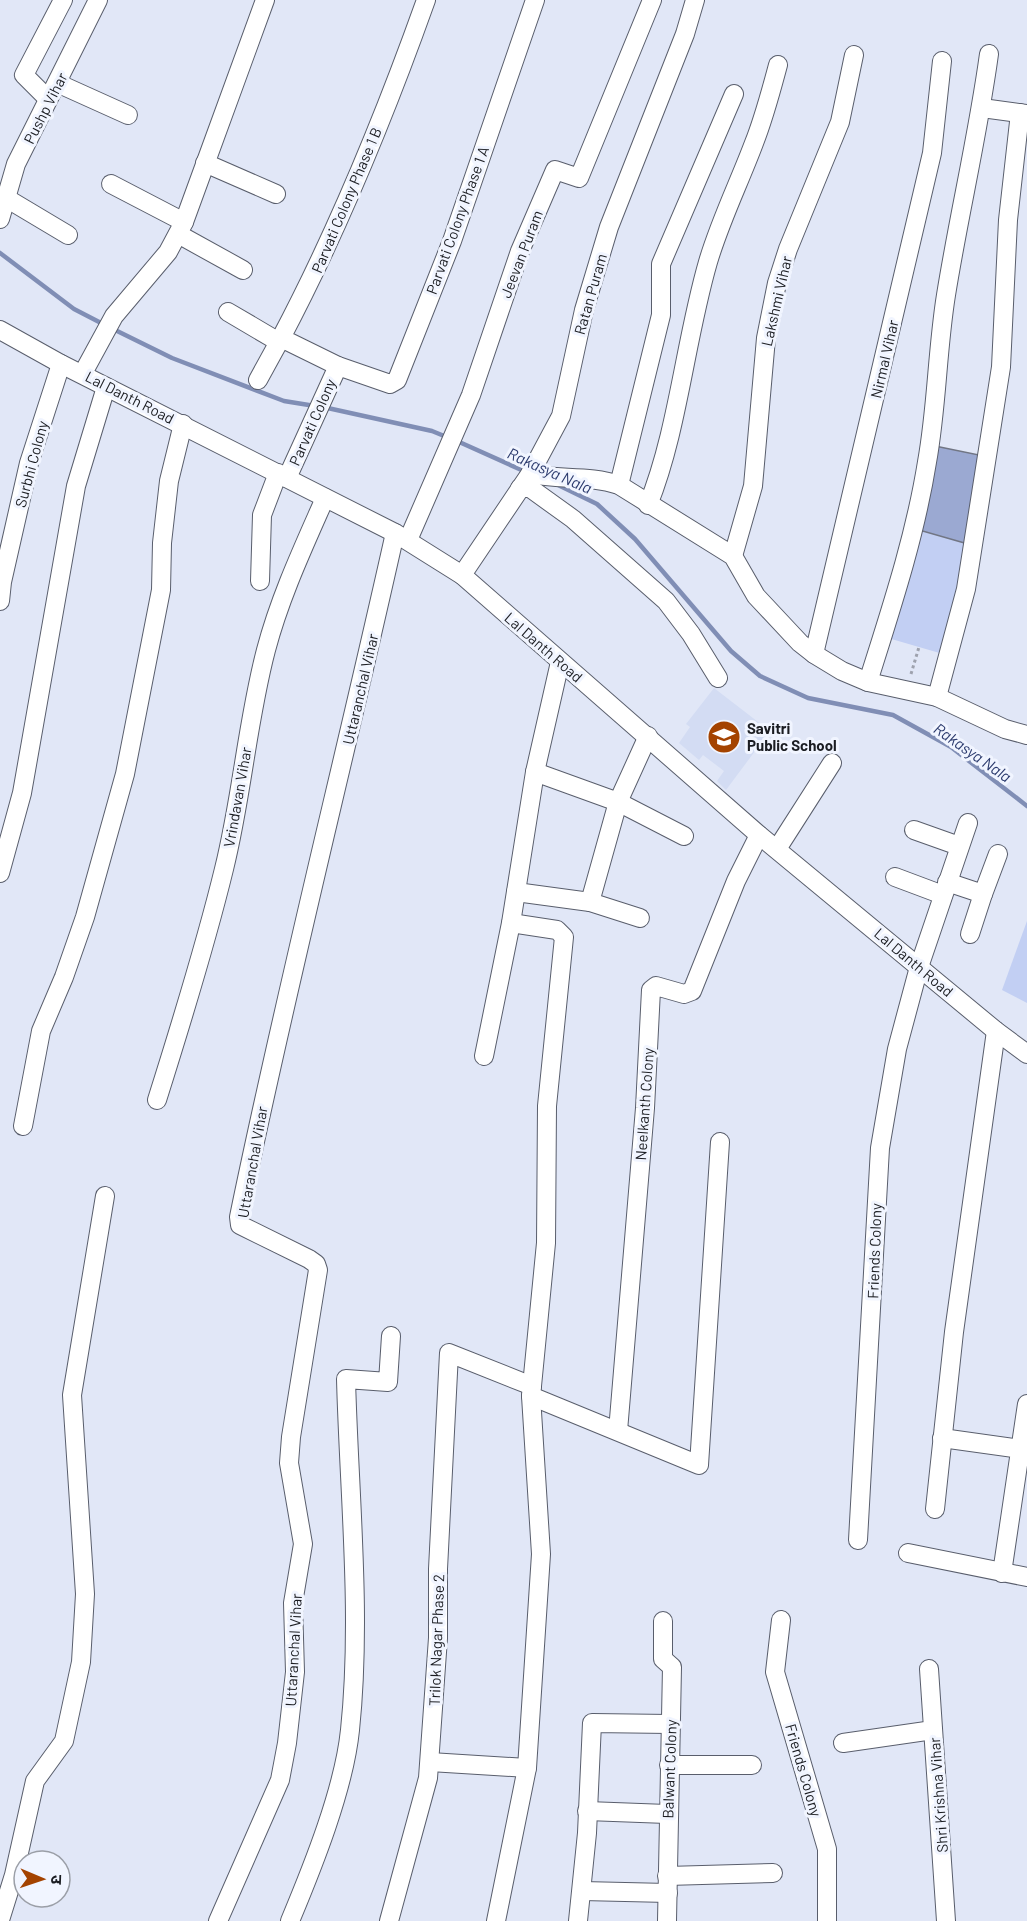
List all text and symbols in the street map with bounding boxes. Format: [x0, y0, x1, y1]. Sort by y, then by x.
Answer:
street label: Pushp Vihar [19, 69, 71, 147]
street label: Parvati Colony Phase 1 B [307, 124, 385, 276]
street label: Parvati Colony Phase 1 A [422, 144, 492, 296]
street label: Jeevan Puram [496, 208, 546, 300]
street label: Ratan Puram [570, 251, 610, 337]
street label: Lakshmi Vihar [757, 254, 795, 348]
street label: Nirmal Vihar [866, 318, 902, 400]
street label: Lal Danth Road [83, 367, 177, 427]
street label: Parvati Colony [285, 376, 339, 468]
street label: Surbhi Colony [11, 419, 51, 509]
water label: Rakasya Nala [505, 443, 595, 497]
street label: Lal Danth Road [501, 608, 587, 686]
street label: Uttaranchal Vihar [338, 631, 382, 746]
water label: Rakasya Nala [931, 718, 1015, 786]
school or university icon: Savitri Public School [706, 719, 742, 755]
place label: Savitri Public School [747, 719, 837, 754]
street label: Vrindavan Vihar [219, 745, 255, 848]
street label: Lal Danth Road [871, 924, 957, 1000]
street label: Neelkanth Colony [631, 1047, 657, 1161]
street label: Uttaranchal Vihar [233, 1104, 271, 1219]
street label: Friends Colony [863, 1203, 885, 1299]
street label: Trilok Nagar Phase 2 [425, 1574, 447, 1706]
street label: Uttaranchal Vihar [281, 1592, 305, 1707]
street label: Balwant Colony [658, 1719, 680, 1819]
street label: Friends Colony [782, 1721, 826, 1819]
street label: Shri Krishna Vihar [925, 1736, 951, 1853]
north arrow [12, 1849, 72, 1909]
text: उ [48, 1875, 67, 1885]

